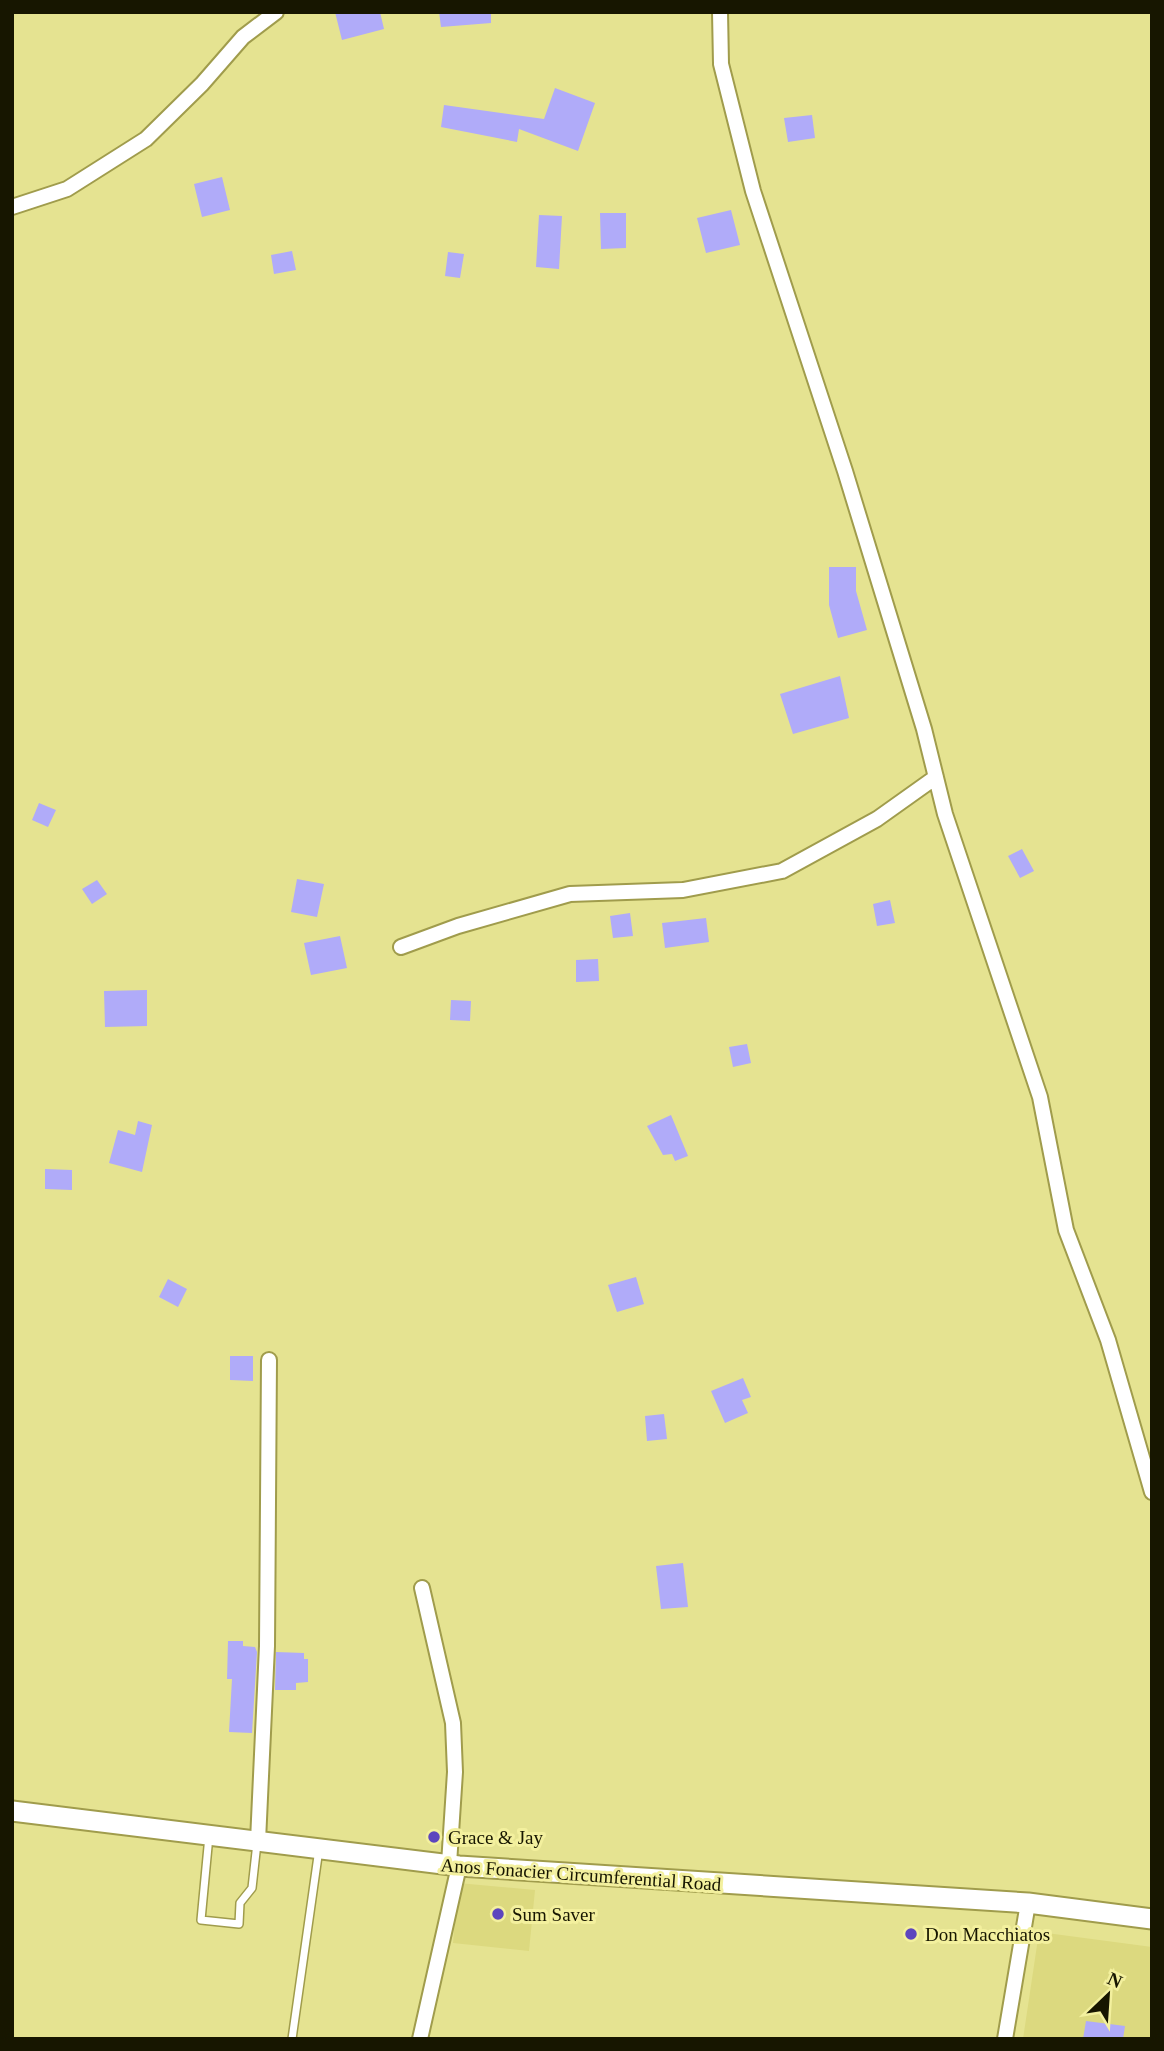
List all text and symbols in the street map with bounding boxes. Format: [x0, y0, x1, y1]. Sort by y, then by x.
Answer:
place label: Grace & Jay [448, 1827, 543, 1848]
marker: Grace & Jay [426, 1829, 442, 1845]
street label: Anos Fonacier Circumferential Road [440, 1854, 722, 1895]
place label: Sum Saver [512, 1904, 596, 1925]
marker: Sum Saver [490, 1906, 506, 1922]
place label: Don Macchiatos [925, 1924, 1050, 1945]
marker: Don Macchiatos [903, 1926, 919, 1942]
north arrow [1073, 1960, 1143, 2030]
text: N [1104, 1968, 1126, 1993]

